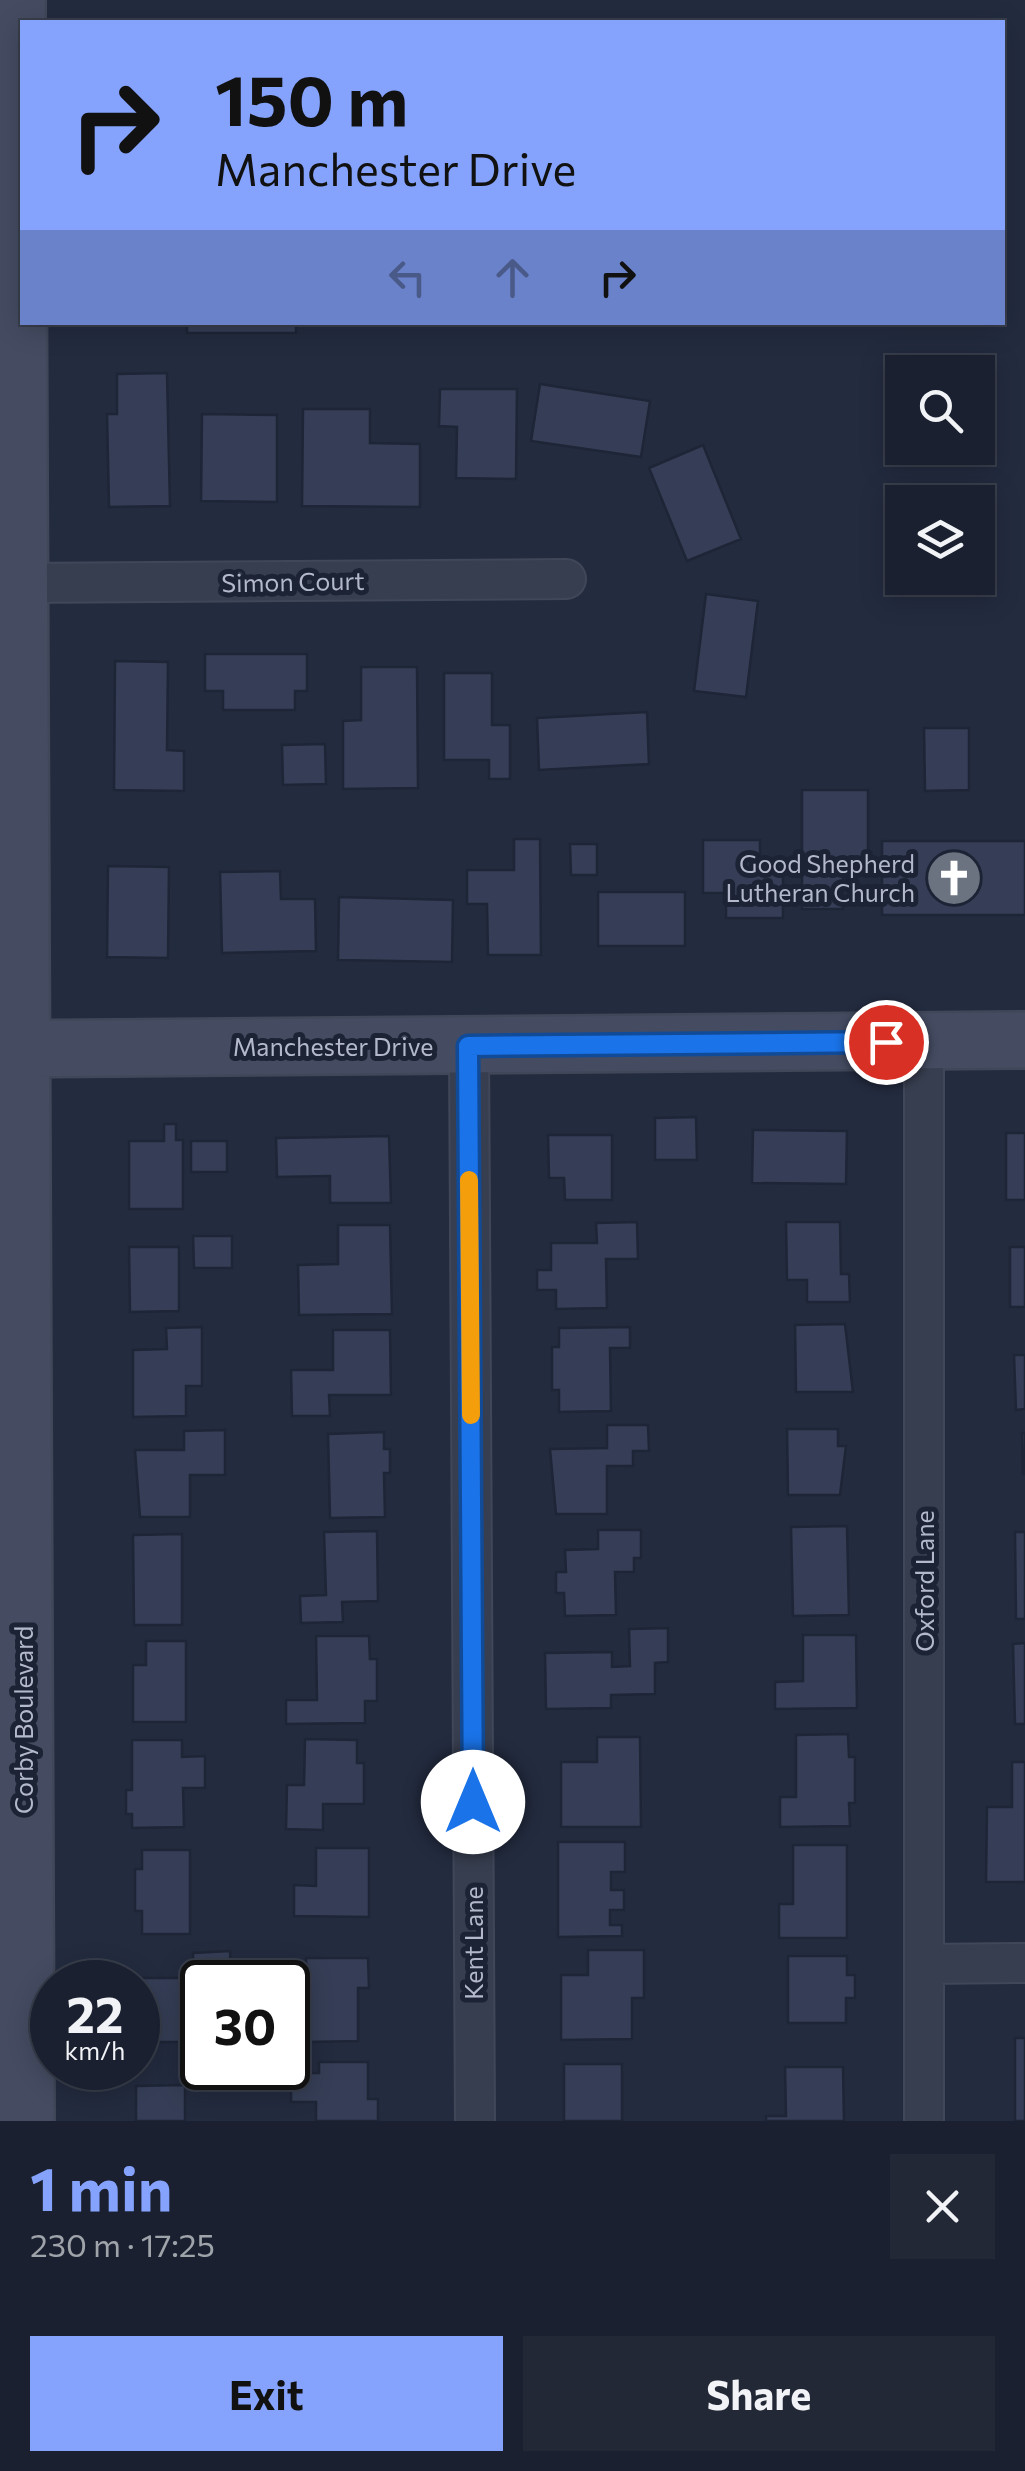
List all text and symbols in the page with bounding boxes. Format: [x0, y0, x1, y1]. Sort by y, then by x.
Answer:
text: 150 m [215, 55, 408, 140]
icon: right [50, 60, 180, 190]
text: Manchester Drive [215, 140, 576, 195]
icon: left [380, 250, 435, 305]
icon: ahead [485, 250, 540, 305]
icon: right [590, 250, 645, 305]
map controls [885, 355, 995, 595]
button: search [885, 355, 995, 465]
button: layers [885, 485, 995, 595]
street label: Simon Court [221, 565, 365, 597]
place label: Good Shepherd Lutheran Church [725, 848, 915, 907]
church icon: Good Shepherd Lutheran Church [924, 848, 984, 908]
pin [844, 1000, 929, 1085]
icon: arrive [859, 1015, 914, 1070]
street label: Manchester Drive [233, 1031, 433, 1061]
street label: Oxford Lane [909, 1510, 939, 1652]
street label: Corby Boulevard [8, 1626, 38, 1814]
position arrow [421, 1750, 525, 1854]
street label: Kent Lane [458, 1886, 488, 2000]
speed limit sign: 30 [180, 1960, 310, 2090]
text: 22 [67, 1982, 123, 2043]
text: km/h [65, 2035, 125, 2065]
text: 1 min [30, 2150, 172, 2223]
button: close [890, 2154, 995, 2259]
text: 230 m · 17:25 [30, 2224, 215, 2264]
button: Exit [30, 2336, 503, 2451]
button: Share [523, 2336, 995, 2451]

